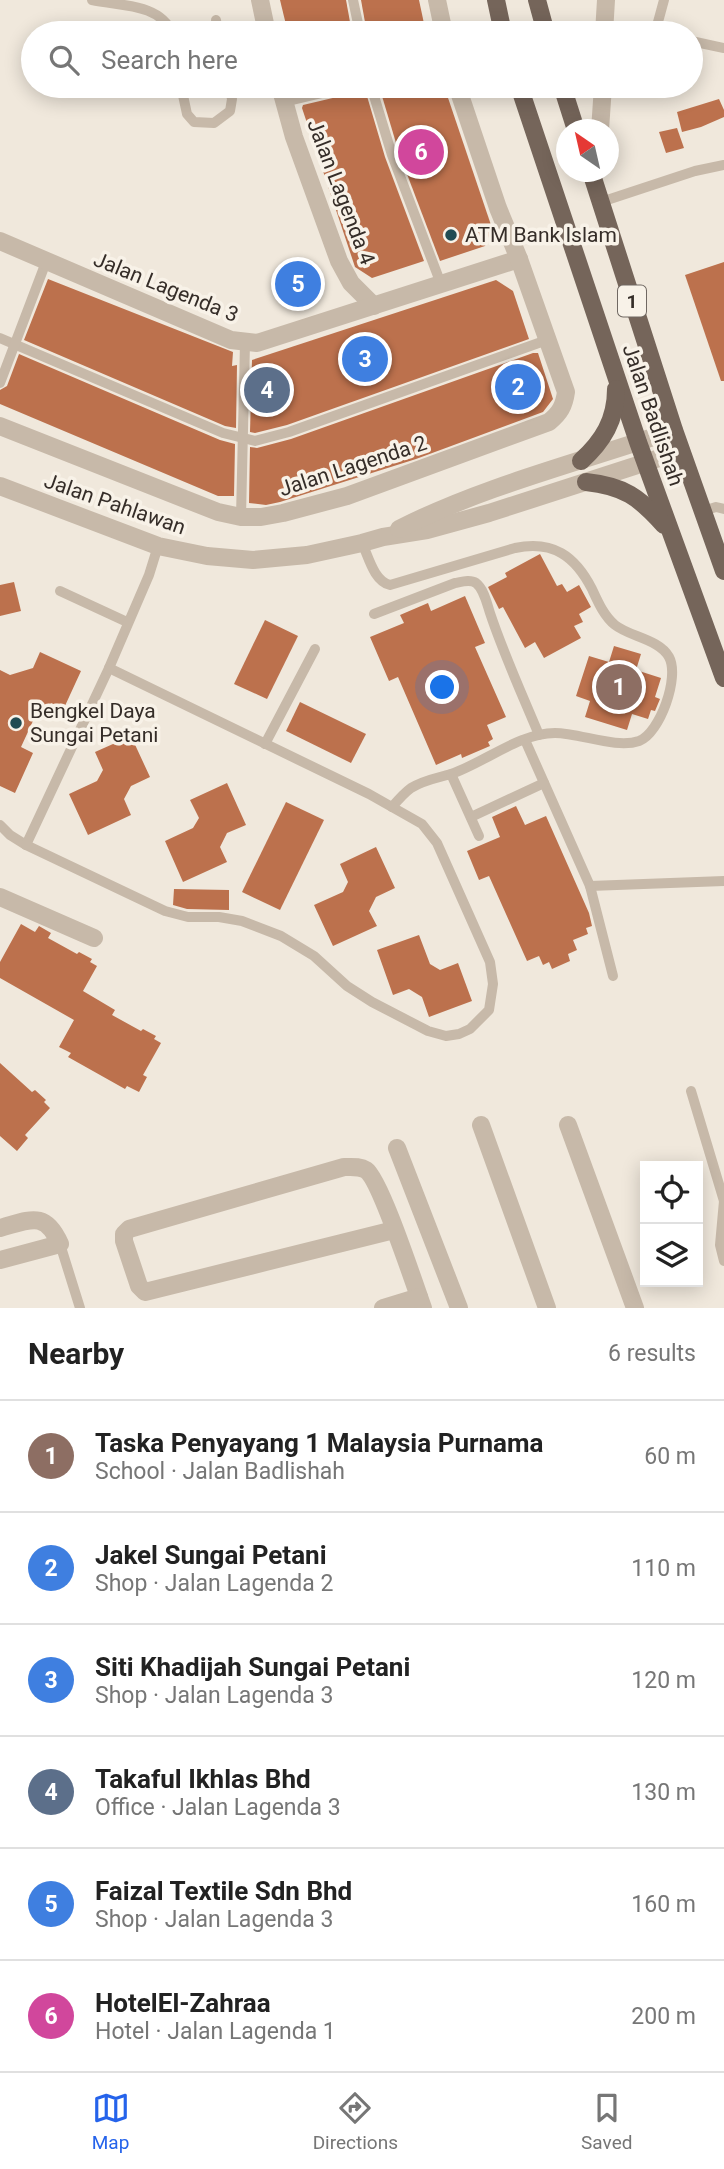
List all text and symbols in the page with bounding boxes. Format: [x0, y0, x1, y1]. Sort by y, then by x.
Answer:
search box [21, 21, 703, 98]
icon: search [45, 41, 83, 79]
text: Search here [101, 45, 238, 75]
street label: Jalan Lagenda 4 [302, 116, 380, 268]
north arrow [556, 119, 619, 182]
pin: 6 [398, 126, 444, 178]
place label: ATM Bank Islam [465, 223, 617, 247]
marker: ATM Bank Islam [443, 227, 459, 243]
street label: Jalan Lagenda 3 [90, 247, 242, 327]
pin: 5 [275, 258, 321, 310]
road number: 1 [618, 286, 646, 316]
pin: 3 [342, 333, 388, 385]
street label: Jalan Badlishah [618, 341, 688, 489]
pin: 2 [495, 361, 541, 413]
pin: 4 [244, 364, 290, 416]
street label: Jalan Lagenda 2 [276, 431, 430, 501]
street label: Jalan Pahlawan [41, 469, 189, 539]
pin: 1 [596, 661, 642, 713]
your location [425, 670, 459, 704]
place label: Bengkel Daya Sungai Petani [30, 699, 158, 747]
marker: Bengkel Daya Sungai Petani [8, 715, 24, 731]
map controls [640, 1161, 703, 1287]
button: locate [640, 1161, 703, 1224]
button: layers [640, 1224, 703, 1287]
text: Nearby [28, 1336, 124, 1371]
text: 6 results [608, 1340, 696, 1367]
text: Taska Penyayang 1 Malaysia Purnama [95, 1428, 543, 1458]
text: 1 [44, 1443, 58, 1470]
text: 60 m [644, 1443, 696, 1470]
text: School · Jalan Badlishah [95, 1458, 345, 1485]
text: Jakel Sungai Petani [95, 1540, 327, 1570]
text: 2 [44, 1555, 58, 1582]
text: 110 m [631, 1555, 696, 1582]
text: Shop · Jalan Lagenda 2 [95, 1570, 333, 1597]
text: Siti Khadijah Sungai Petani [95, 1652, 410, 1682]
text: 3 [44, 1667, 58, 1694]
text: 120 m [631, 1667, 696, 1694]
text: Shop · Jalan Lagenda 3 [95, 1682, 333, 1709]
text: Takaful Ikhlas Bhd [95, 1764, 311, 1794]
text: 4 [44, 1779, 58, 1806]
text: 130 m [631, 1779, 696, 1806]
text: Office · Jalan Lagenda 3 [95, 1794, 341, 1821]
text: Faizal Textile Sdn Bhd [95, 1876, 352, 1906]
text: 5 [44, 1891, 58, 1918]
text: 160 m [631, 1891, 696, 1918]
text: Shop · Jalan Lagenda 3 [95, 1906, 333, 1933]
text: HotelEl-Zahraa [95, 1988, 271, 2018]
text: 6 [44, 2003, 58, 2030]
text: 200 m [631, 2003, 696, 2030]
text: Hotel · Jalan Lagenda 1 [95, 2018, 336, 2045]
tab: Map [92, 2089, 130, 2154]
tab: Directions [313, 2089, 398, 2154]
tab: Saved [581, 2089, 632, 2154]

